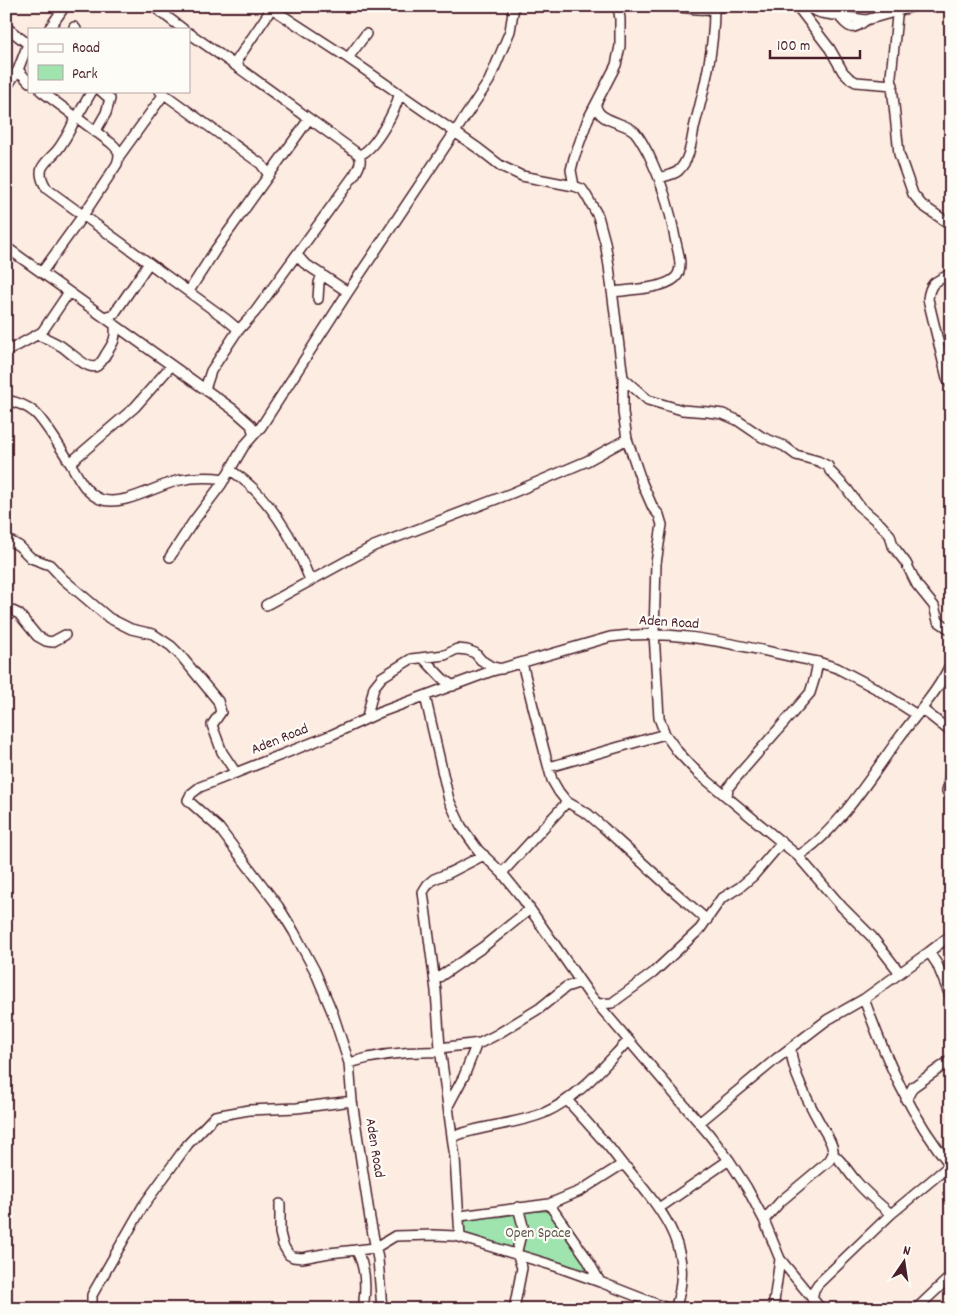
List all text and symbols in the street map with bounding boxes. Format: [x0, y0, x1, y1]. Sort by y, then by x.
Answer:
legend [28, 28, 190, 92]
scale bar [770, 28, 860, 60]
text: 100 m [777, 36, 810, 58]
text: Road [72, 38, 100, 60]
text: Park [72, 64, 98, 86]
street label: Aden Road [638, 610, 700, 636]
street label: Aden Road [248, 719, 312, 761]
street label: Aden Road [358, 1117, 390, 1179]
park label: Open Space [505, 1223, 571, 1245]
north arrow [880, 1238, 930, 1288]
text: N [901, 1241, 912, 1262]

